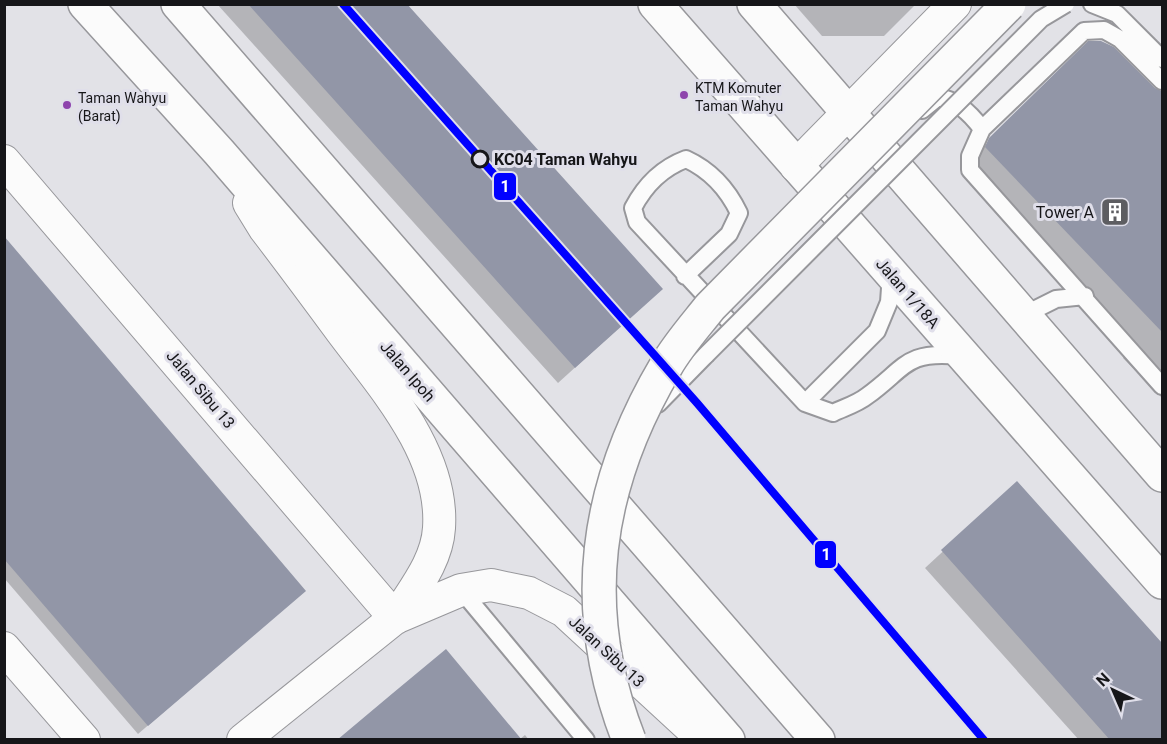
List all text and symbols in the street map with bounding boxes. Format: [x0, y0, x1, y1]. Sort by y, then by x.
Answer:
place label: KTM Komuter Taman Wahyu [695, 80, 783, 114]
marker: KTM Komuter Taman Wahyu [678, 89, 690, 101]
place label: Taman Wahyu (Barat) [78, 90, 166, 125]
marker: Taman Wahyu (Barat) [61, 99, 73, 111]
marker: KC04 Taman Wahyu [471, 150, 489, 168]
place label: KC04 Taman Wahyu [494, 150, 637, 169]
line badge: 1 [493, 172, 517, 201]
text: 1 [500, 177, 510, 196]
building icon: Tower A [1099, 196, 1131, 228]
place label: Tower A [1036, 203, 1095, 222]
street label: Jalan 1/18A [872, 254, 944, 333]
street label: Jalan Ipoh [376, 337, 439, 406]
street label: Jalan Sibu 13 [162, 346, 239, 432]
line badge: 1 [814, 540, 837, 569]
text: 1 [821, 545, 831, 564]
street label: Jalan Sibu 13 [565, 612, 648, 691]
north arrow [1083, 660, 1143, 720]
text: N [1092, 669, 1114, 690]

